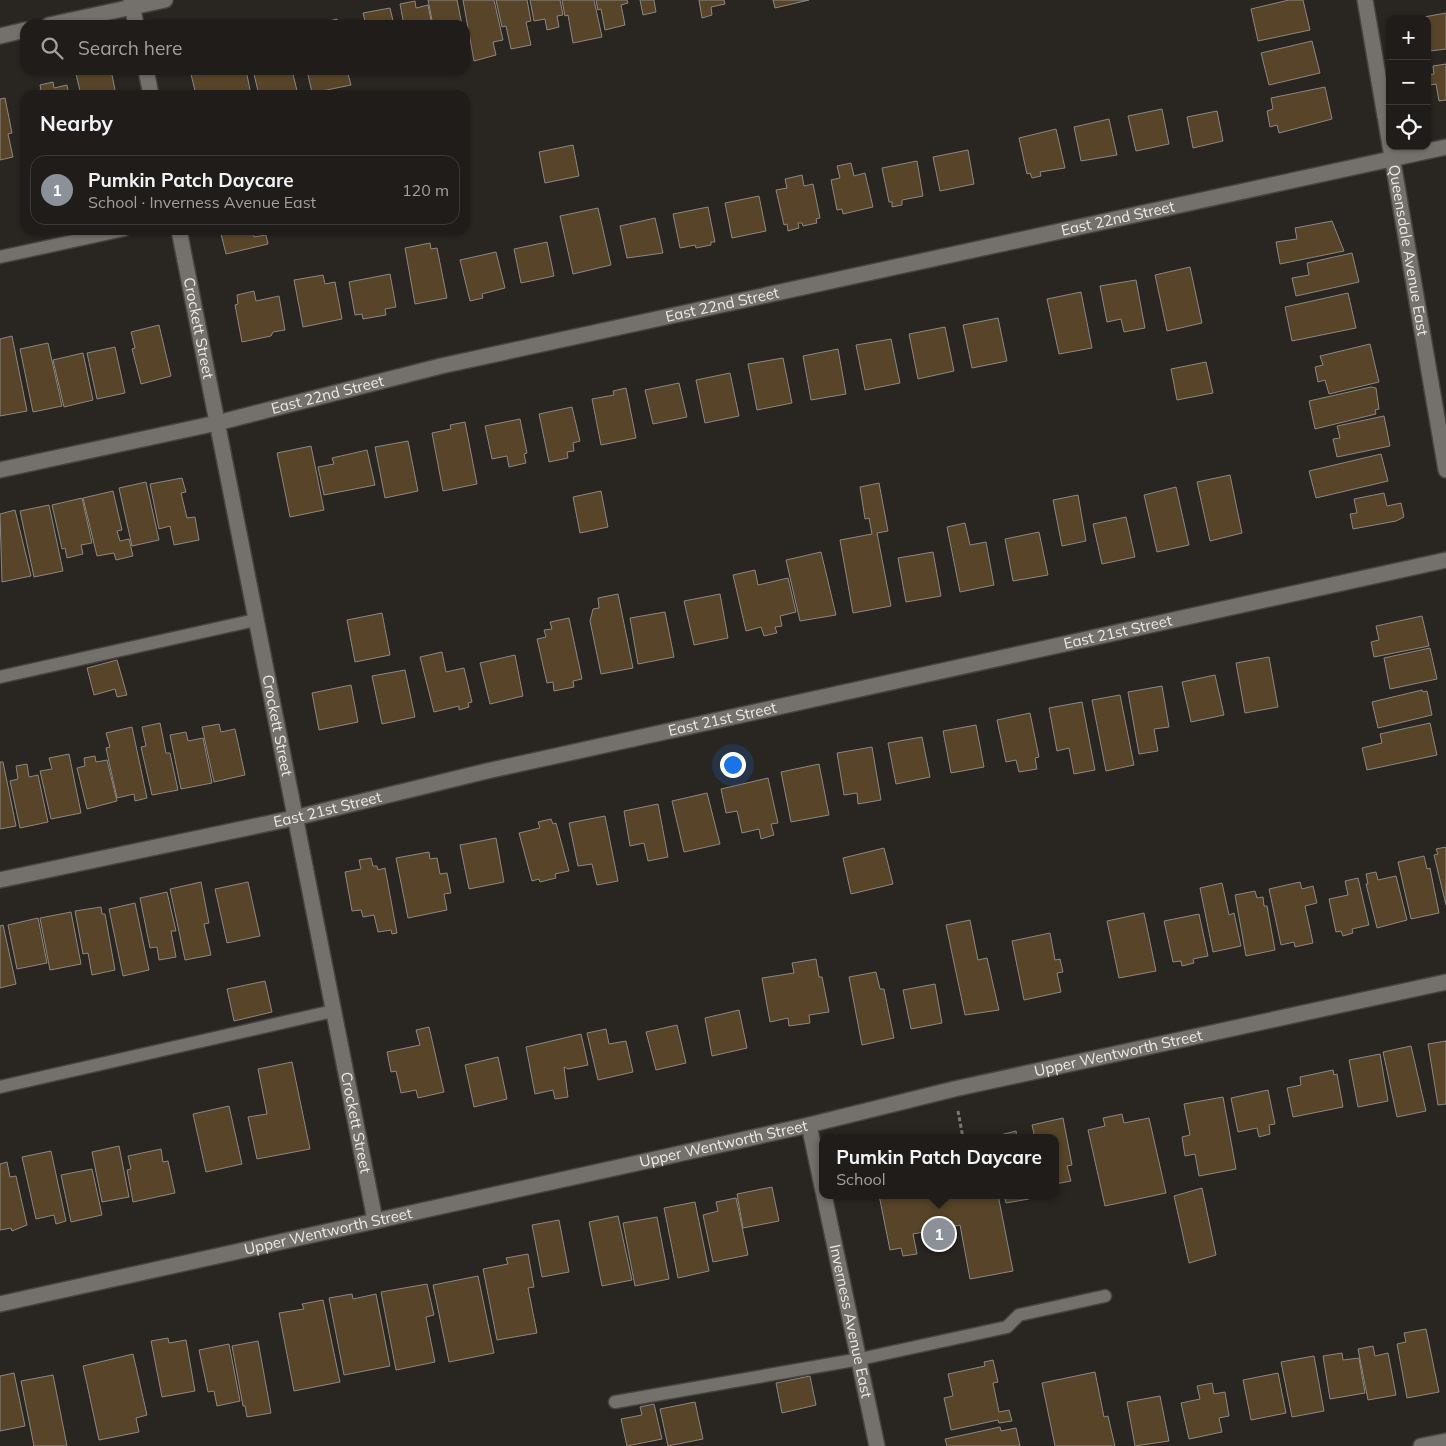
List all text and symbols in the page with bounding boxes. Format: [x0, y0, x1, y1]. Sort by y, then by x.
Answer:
map controls [1386, 15, 1431, 150]
button: + [1386, 15, 1431, 60]
search box [20, 20, 470, 75]
icon: search [38, 34, 66, 62]
text: Search here [78, 36, 182, 60]
button: − [1386, 60, 1431, 105]
button: locate [1386, 105, 1431, 150]
text: Nearby [40, 110, 113, 136]
street label: Queensdale Avenue East [1385, 163, 1433, 337]
text: Pumkin Patch Daycare [88, 168, 294, 192]
text: 1 [52, 180, 62, 200]
text: 120 m [402, 180, 449, 200]
text: School · Inverness Avenue East [88, 192, 316, 212]
street label: East 22nd Street [1059, 196, 1176, 240]
street label: Crockett Street [180, 276, 218, 380]
street label: East 22nd Street [664, 283, 781, 326]
street label: East 22nd Street [269, 371, 386, 418]
street label: East 21st Street [1062, 611, 1174, 653]
street label: Crockett Street [258, 673, 297, 778]
street label: East 21st Street [666, 698, 778, 740]
your location [720, 752, 746, 778]
street label: East 21st Street [272, 787, 383, 831]
street label: Upper Wentworth Street [1032, 1025, 1204, 1080]
street label: Crockett Street [337, 1070, 376, 1175]
street label: Upper Wentworth Street [638, 1116, 809, 1171]
popup [819, 1134, 1059, 1199]
text: Pumkin Patch Daycare [836, 1145, 1042, 1169]
text: School [836, 1169, 886, 1189]
street label: Upper Wentworth Street [242, 1203, 414, 1259]
pin: 1 [923, 1215, 955, 1253]
street label: Inverness Avenue East [826, 1243, 877, 1400]

